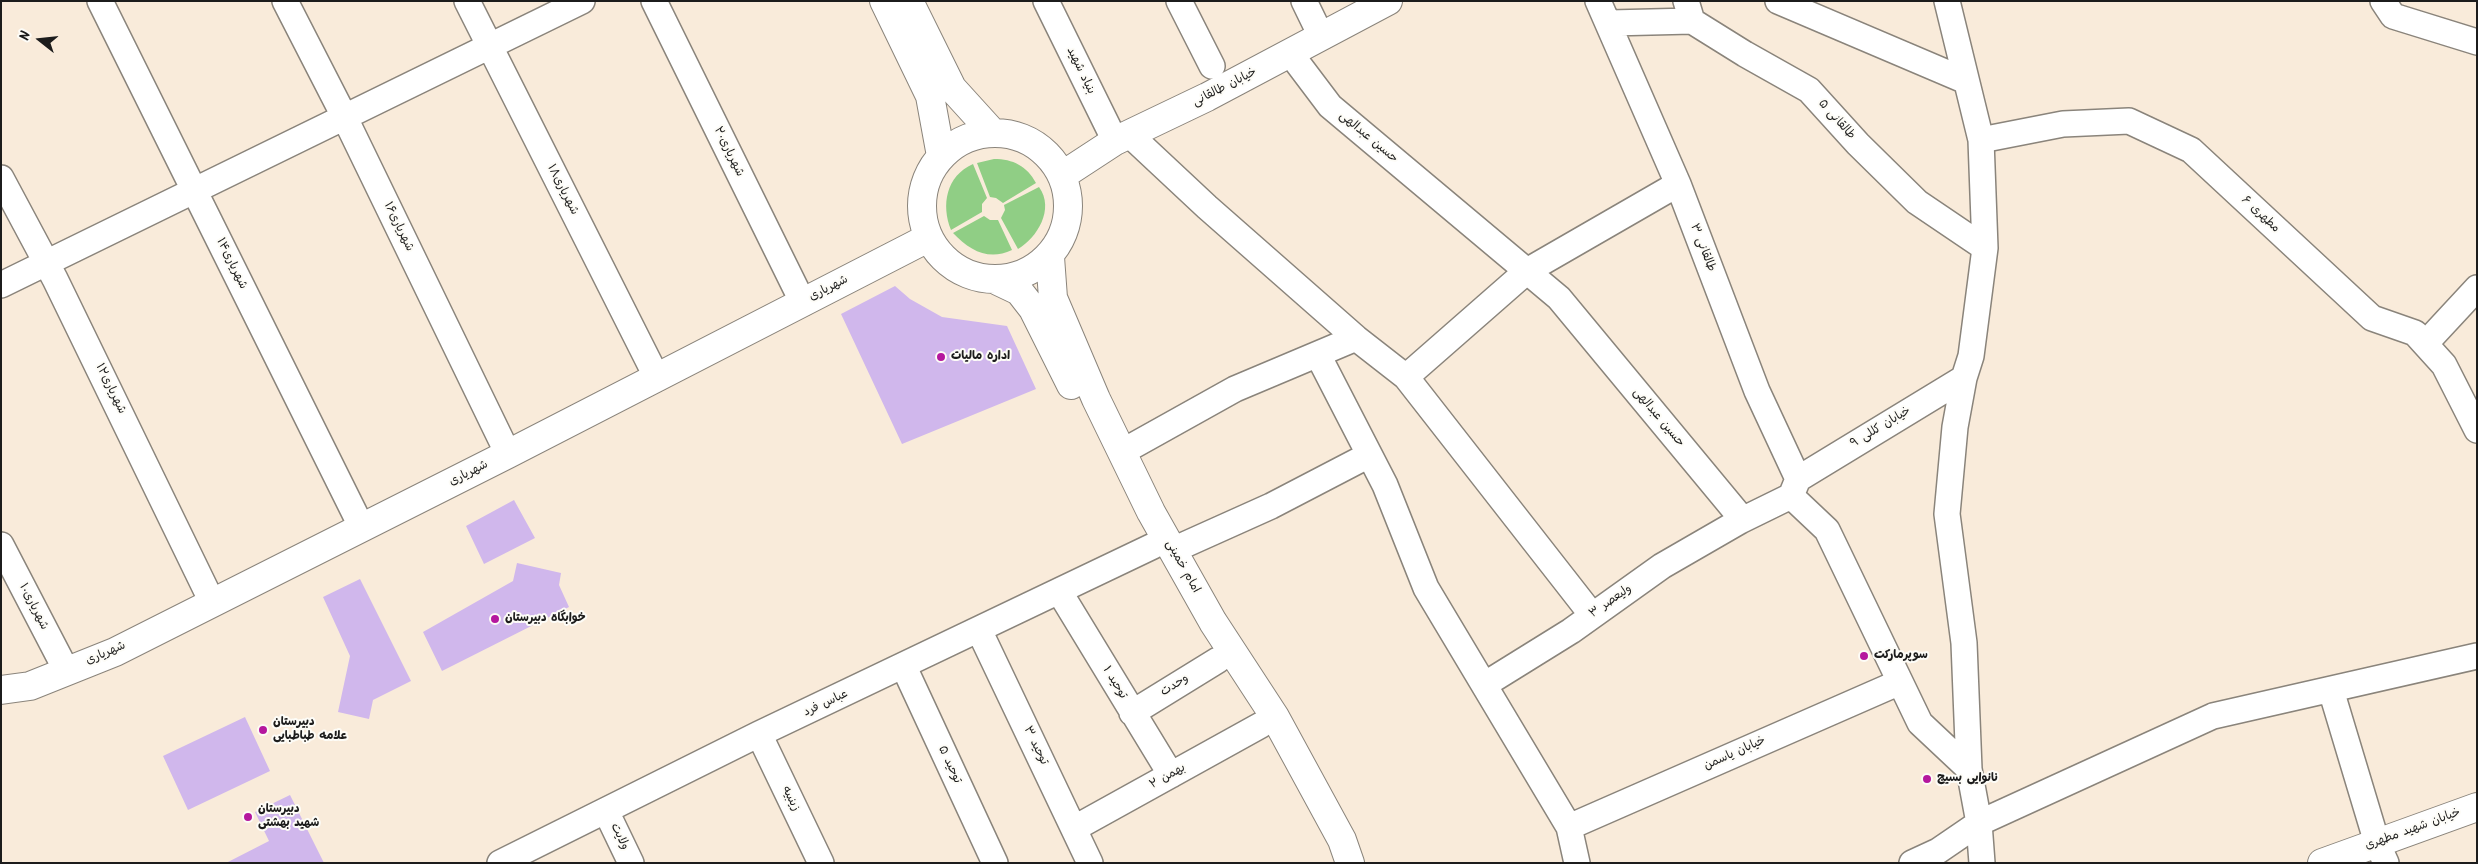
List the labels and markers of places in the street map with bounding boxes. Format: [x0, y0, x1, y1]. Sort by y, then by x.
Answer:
place label: اداره مالیات [951, 350, 1010, 364]
marker: اداره مالیات [935, 351, 947, 363]
place label: خوابگاه دبیرستان [505, 612, 586, 626]
marker: خوابگاه دبیرستان [489, 613, 501, 625]
place label: سوپرمارکت [1874, 649, 1928, 663]
marker: سوپرمارکت [1858, 650, 1870, 662]
place label: دبیرستان علامه طباطبایی [273, 716, 348, 744]
marker: دبیرستان علامه طباطبایی [257, 724, 269, 736]
place label: نانوایی بسیج [1937, 772, 1999, 786]
marker: نانوایی بسیج [1921, 773, 1933, 785]
place label: دبیرستان شهید بهشتی [258, 803, 319, 831]
marker: دبیرستان شهید بهشتی [242, 811, 254, 823]

